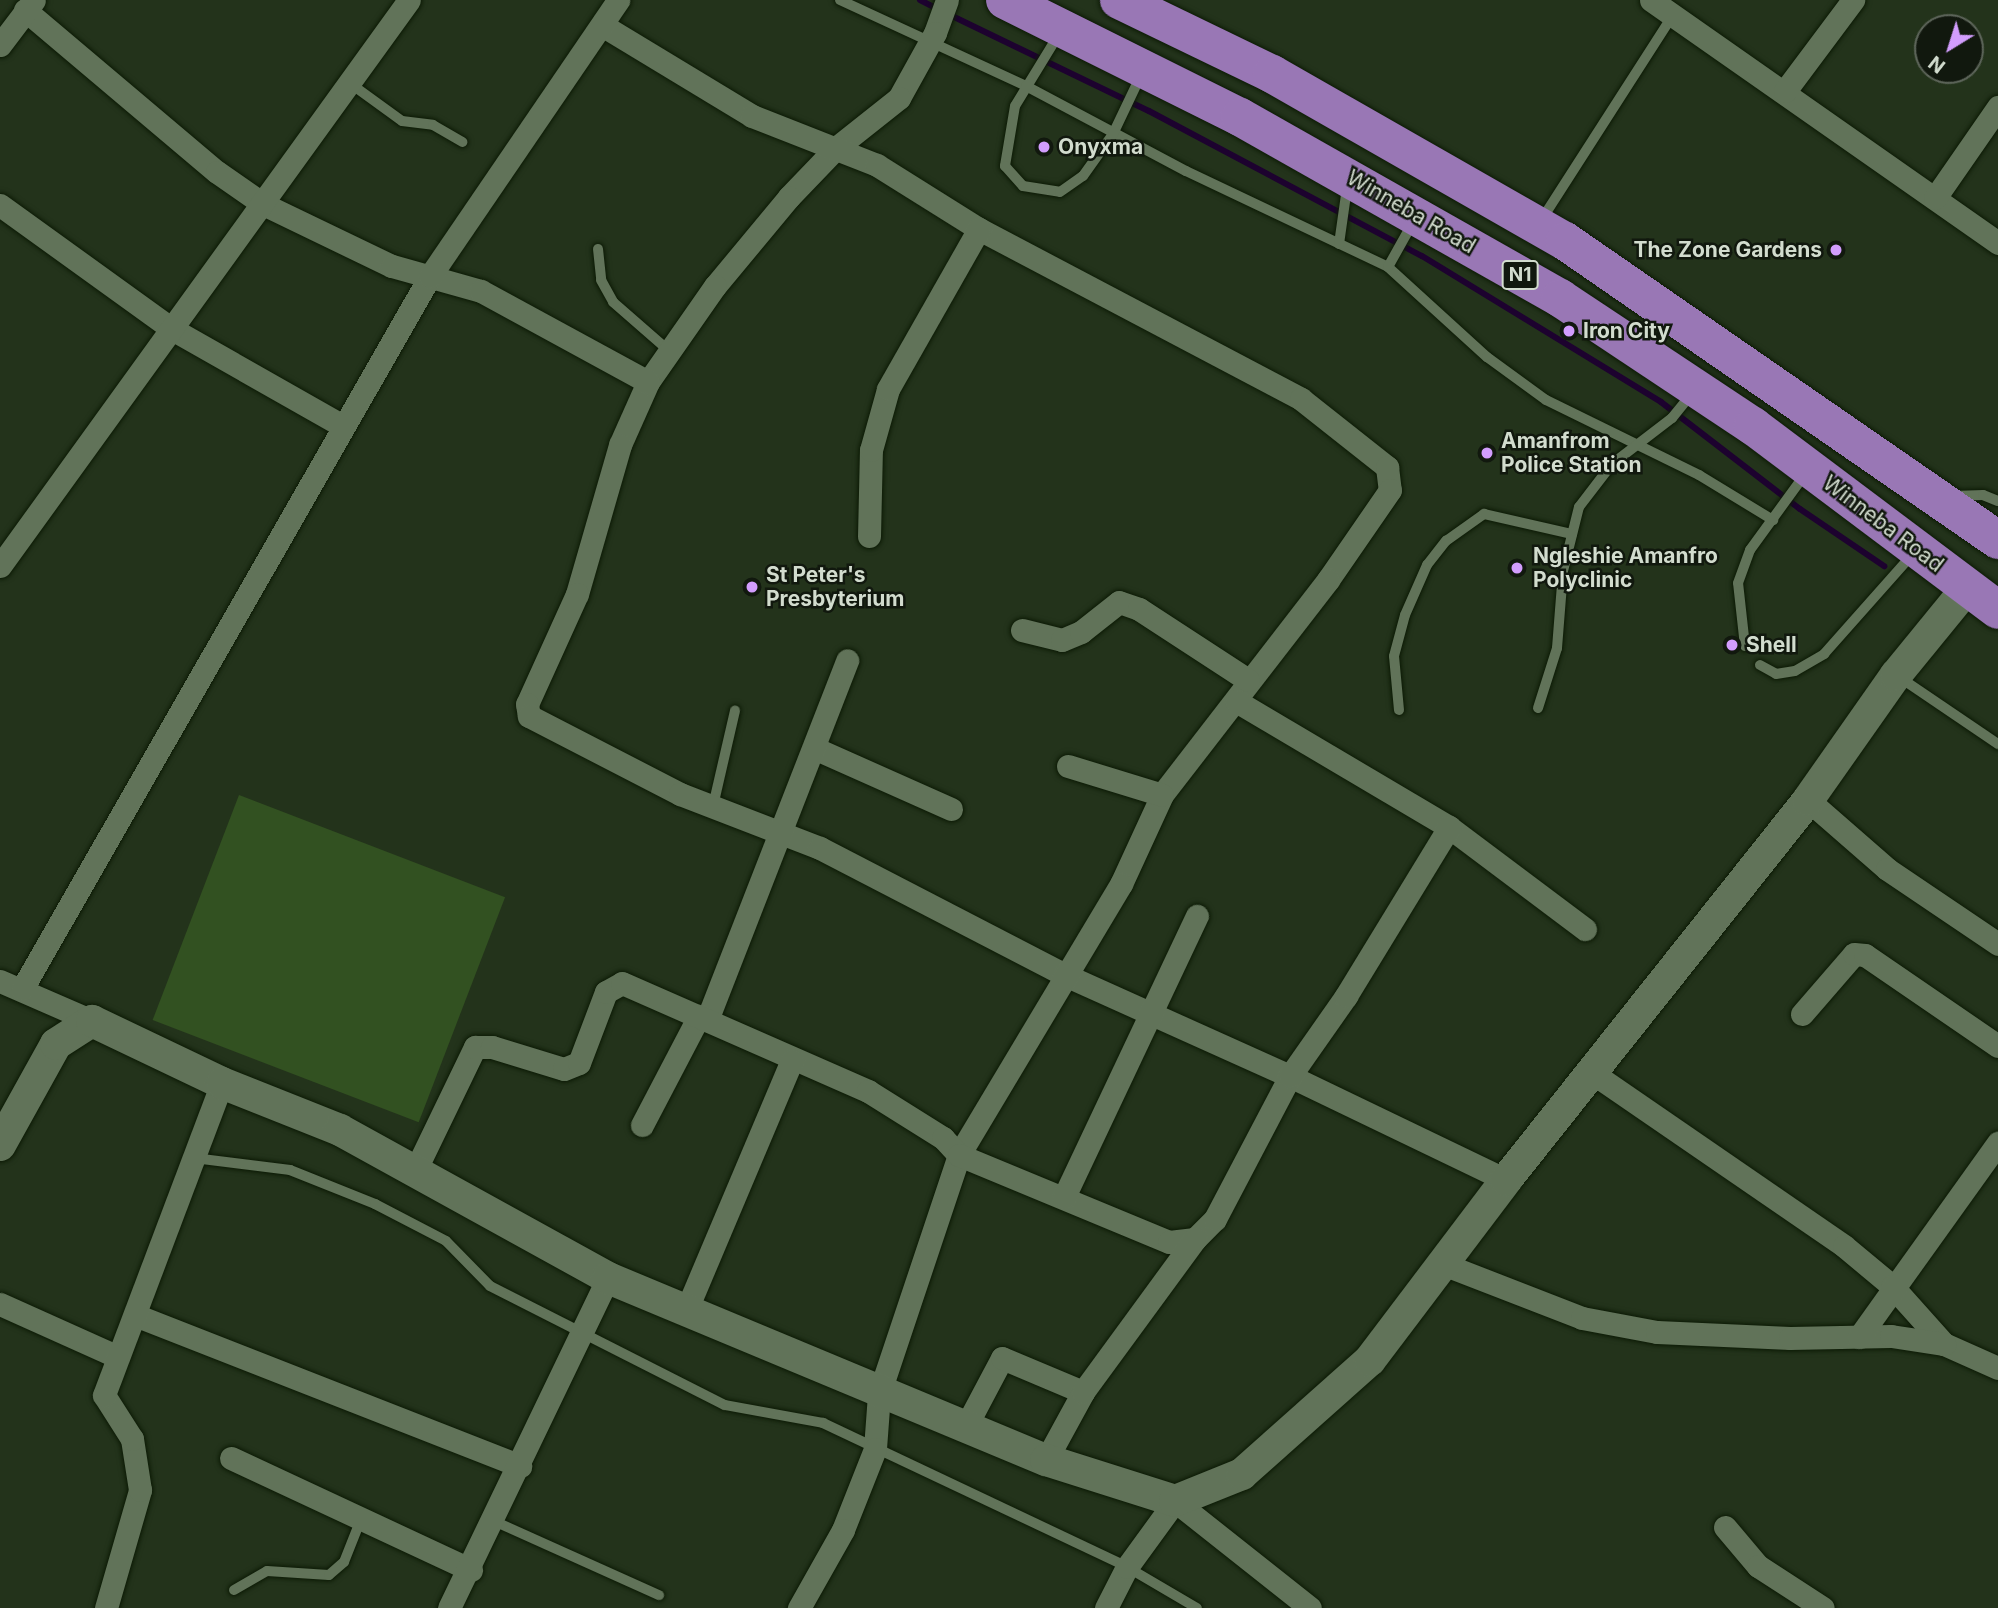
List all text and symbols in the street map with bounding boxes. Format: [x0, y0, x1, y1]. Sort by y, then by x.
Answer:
north arrow [1914, 14, 1984, 84]
text: N [1924, 51, 1950, 78]
place label: Onyxma [1058, 134, 1143, 160]
marker: Onyxma [1036, 139, 1052, 155]
street label: Winneba Road [1342, 165, 1480, 259]
place label: The Zone Gardens [1633, 237, 1822, 263]
marker: The Zone Gardens [1828, 242, 1844, 258]
road number: N1 [1501, 260, 1539, 290]
place label: Iron City [1583, 318, 1670, 344]
marker: Iron City [1561, 323, 1577, 339]
place label: Amanfrom Police Station [1501, 428, 1642, 478]
marker: Amanfrom Police Station [1479, 445, 1495, 461]
street label: Winneba Road [1818, 471, 1948, 577]
place label: Ngleshie Amanfro Polyclinic [1533, 543, 1718, 593]
marker: Ngleshie Amanfro Polyclinic [1507, 558, 1527, 578]
place label: St Peter's Presbyterium [766, 562, 904, 612]
marker: St Peter's Presbyterium [744, 579, 760, 595]
place label: Shell [1746, 632, 1797, 658]
marker: Shell [1724, 637, 1740, 653]

